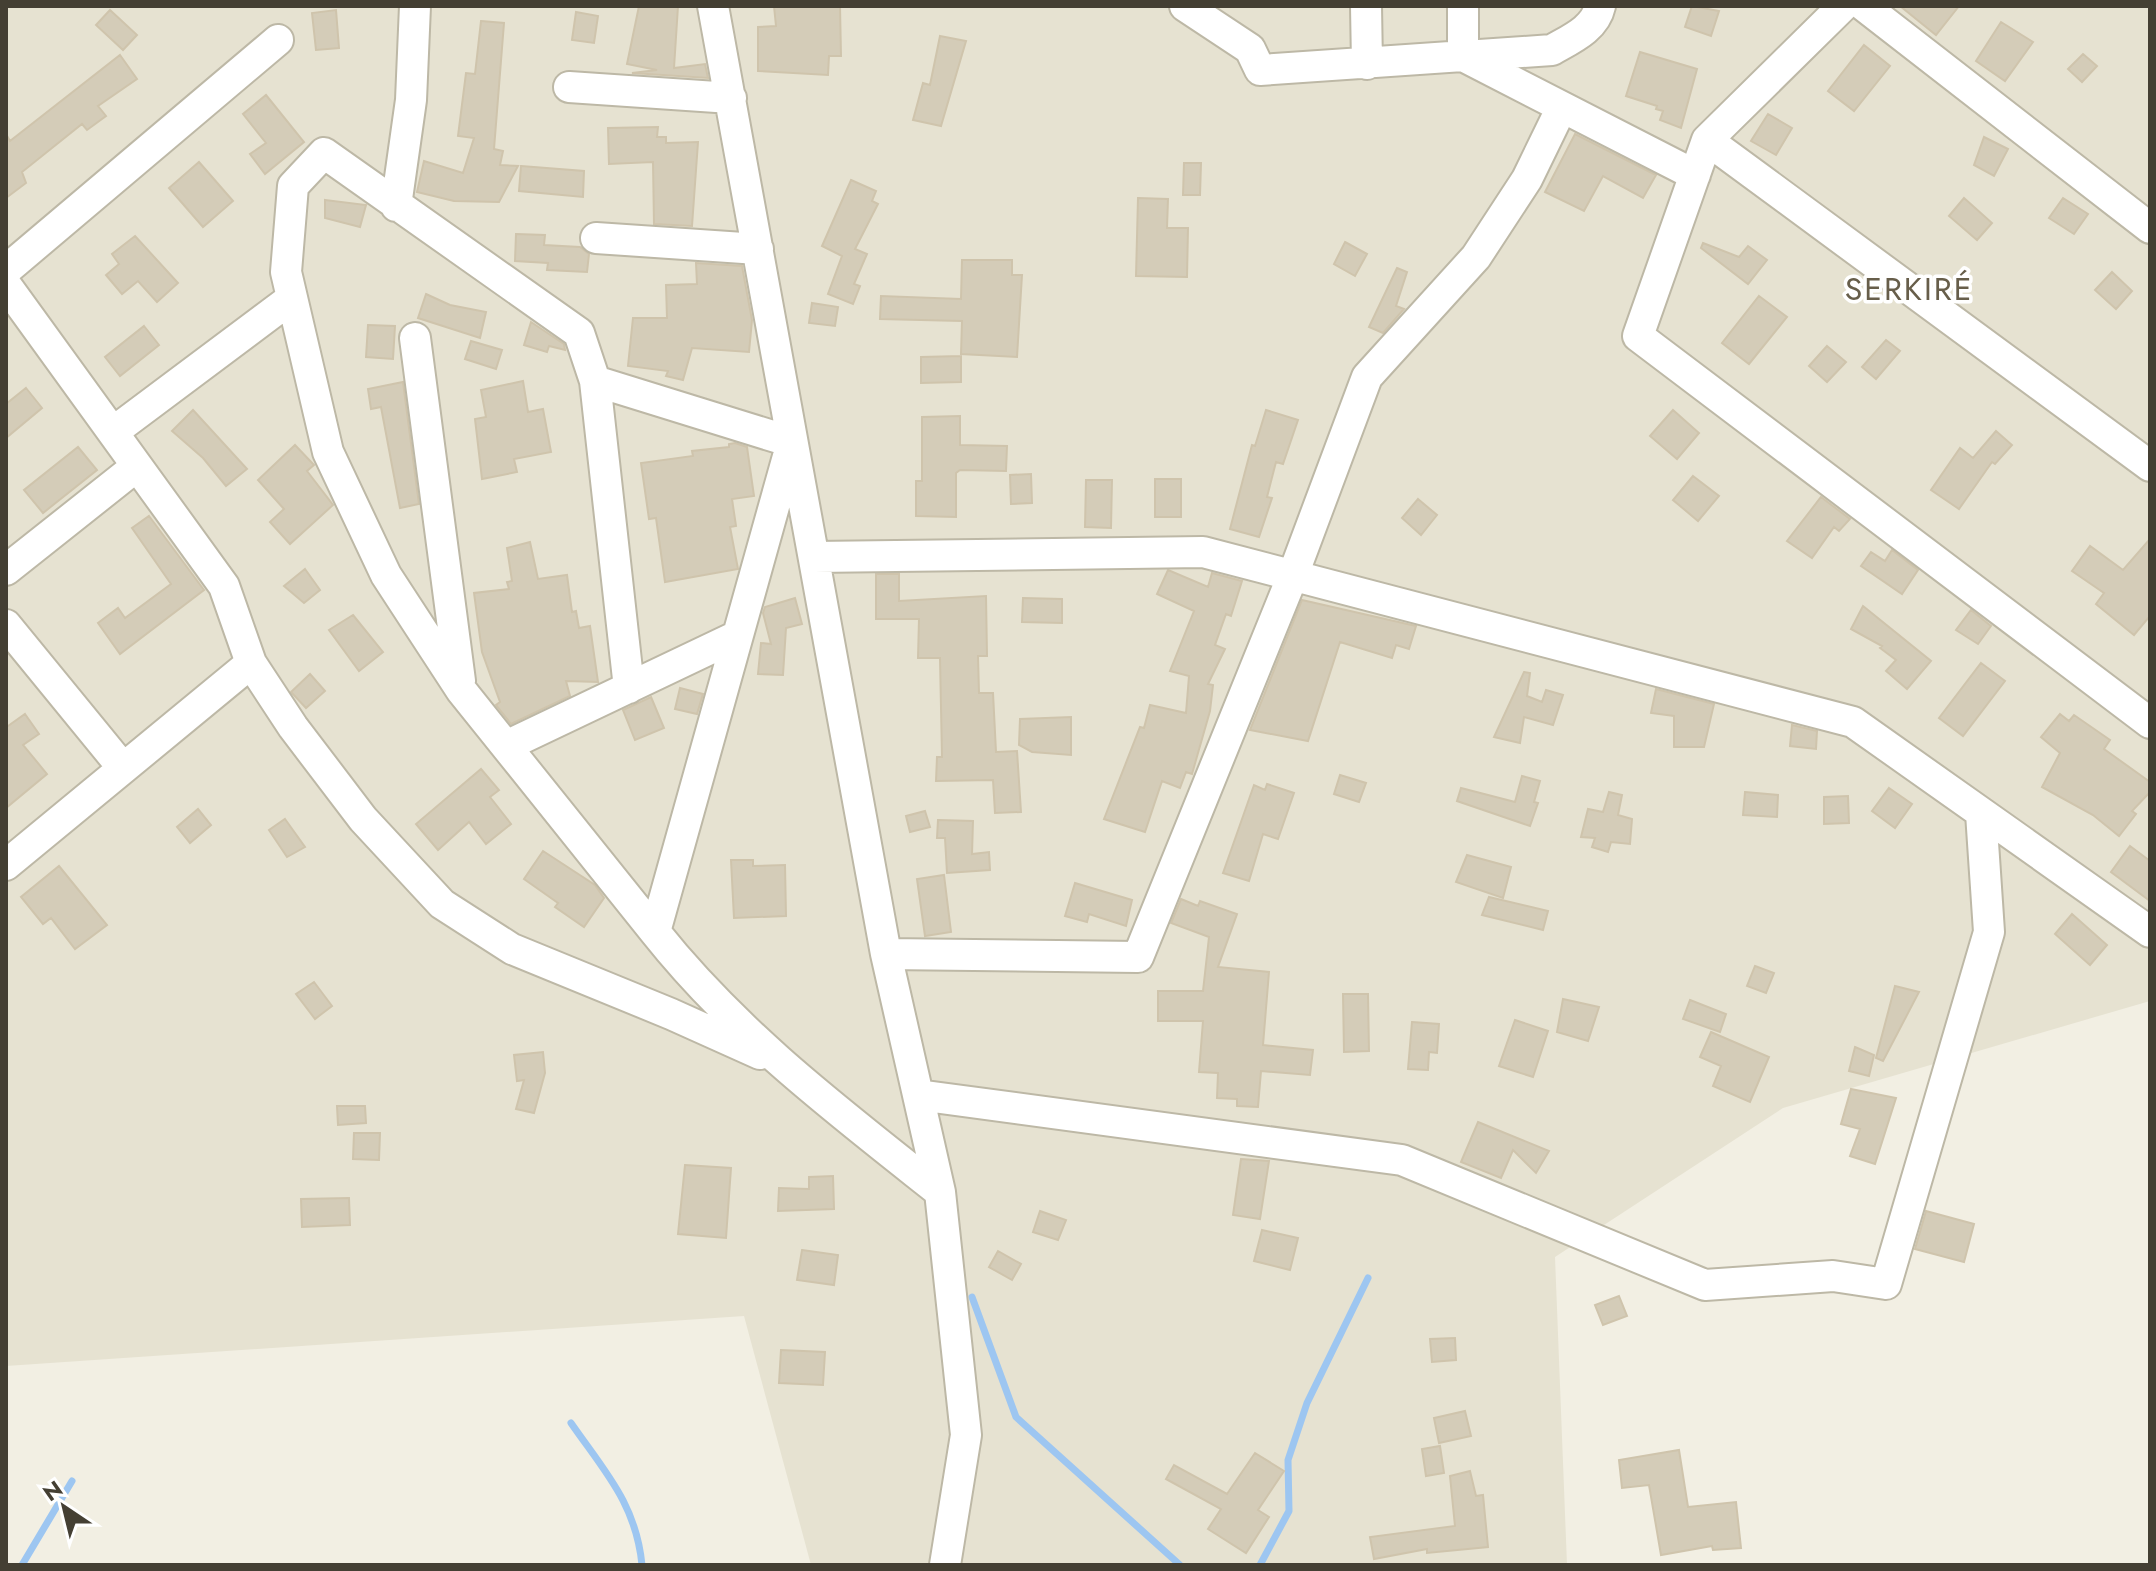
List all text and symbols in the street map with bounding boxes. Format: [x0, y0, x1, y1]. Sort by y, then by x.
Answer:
district label: SERKIRÉ [1845, 266, 1973, 312]
north arrow [24, 1467, 104, 1547]
text: N [36, 1473, 69, 1509]

